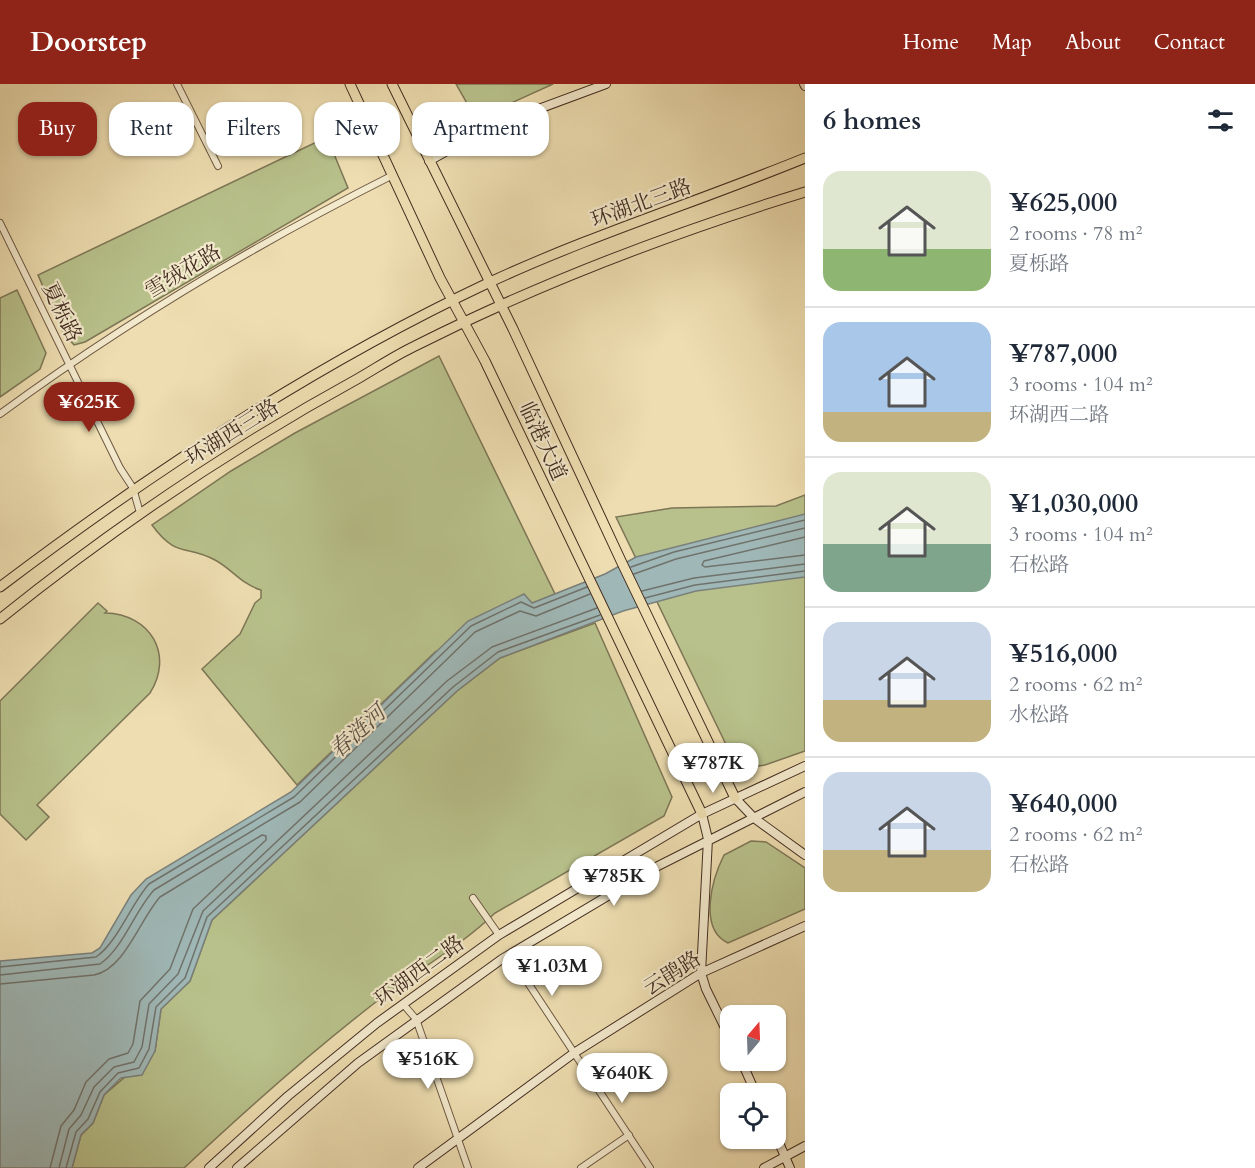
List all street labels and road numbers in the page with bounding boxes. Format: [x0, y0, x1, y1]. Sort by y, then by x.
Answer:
street label: 环湖北三路 [587, 172, 695, 235]
street label: 雪绒花路 [140, 237, 227, 305]
street label: 夏栎路 [35, 278, 88, 347]
street label: 环湖西三路 [180, 392, 284, 473]
street label: 临港大道 [512, 397, 573, 485]
street label: 环湖西二路 [368, 929, 470, 1014]
street label: 云鹃路 [638, 944, 707, 1002]

